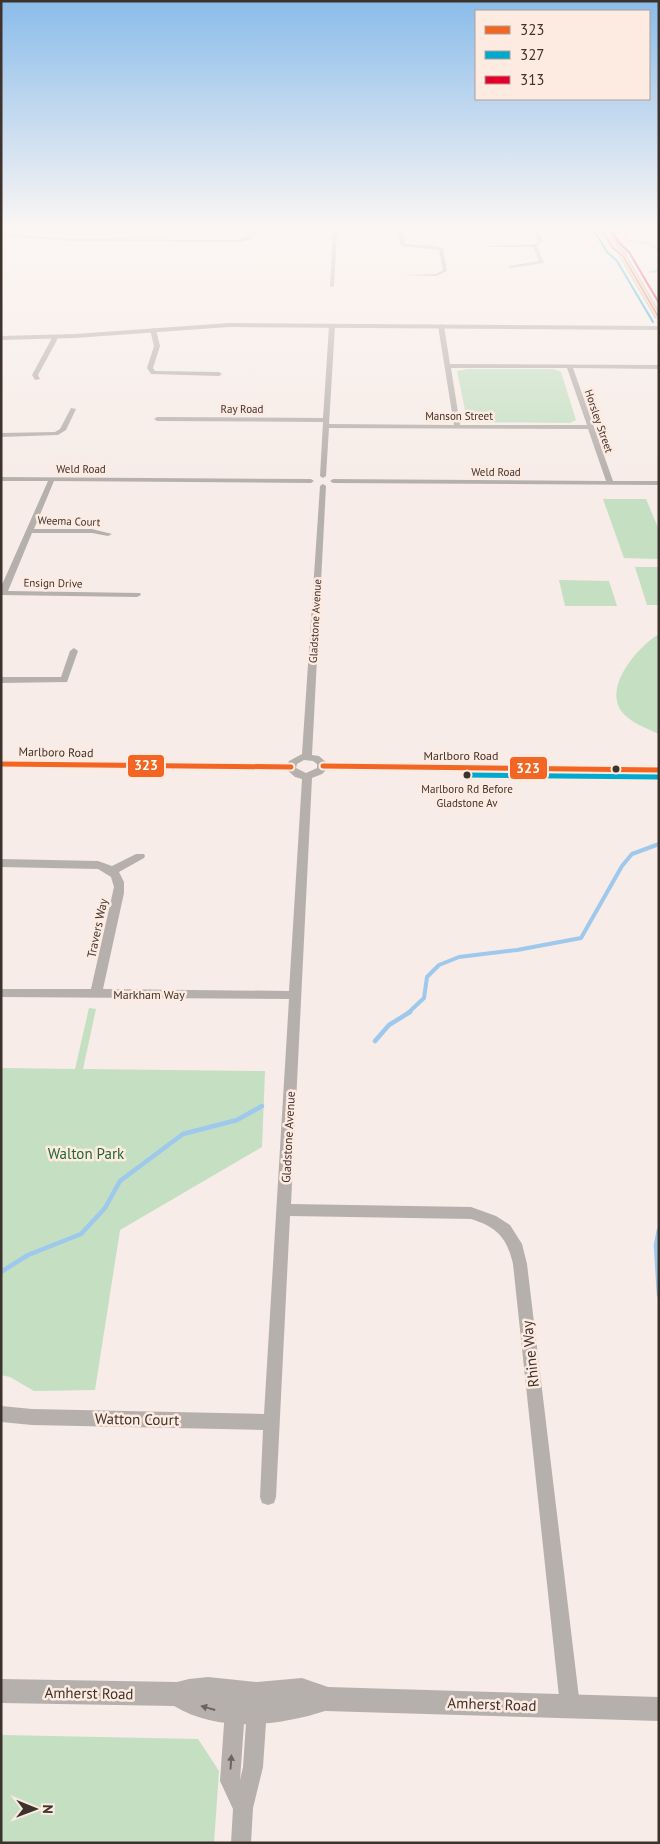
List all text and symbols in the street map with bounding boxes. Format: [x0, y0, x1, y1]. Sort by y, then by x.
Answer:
legend [475, 10, 650, 100]
text: 323 [520, 20, 545, 39]
text: 327 [520, 45, 545, 64]
text: 313 [520, 70, 545, 89]
street label: Horsley Street [582, 388, 616, 455]
street label: Ray Road [221, 402, 263, 416]
street label: Manson Street [425, 409, 493, 423]
street label: Weld Road [56, 462, 106, 476]
street label: Weld Road [471, 465, 521, 479]
street label: Weema Court [38, 513, 101, 529]
street label: Ensign Drive [23, 575, 83, 591]
street label: Gladstone Avenue [306, 578, 324, 663]
street label: Marlboro Road [18, 744, 94, 760]
street label: Marlboro Road [423, 748, 499, 763]
line badge: 323 [127, 754, 165, 778]
text: 323 [134, 756, 158, 774]
line badge: 323 [509, 756, 548, 780]
text: 323 [516, 759, 540, 777]
unlabelled marker [611, 764, 621, 774]
marker: Marlboro Rd Before Gladstone Av [462, 770, 472, 780]
place label: Marlboro Rd Before Gladstone Av [421, 782, 513, 810]
street label: Travers Way [83, 897, 111, 959]
street label: Markham Way [113, 987, 185, 1002]
street label: Gladstone Avenue [278, 1091, 298, 1183]
park label: Walton Park [48, 1144, 125, 1163]
street label: Rhine Way [517, 1320, 543, 1388]
street label: Watton Court [95, 1409, 179, 1429]
street label: Amherst Road [44, 1683, 134, 1703]
street label: Amherst Road [447, 1693, 537, 1715]
one-way arrow [201, 1703, 216, 1711]
one-way arrow [228, 1754, 236, 1770]
north arrow [10, 1784, 60, 1834]
text: N [39, 1804, 57, 1814]

